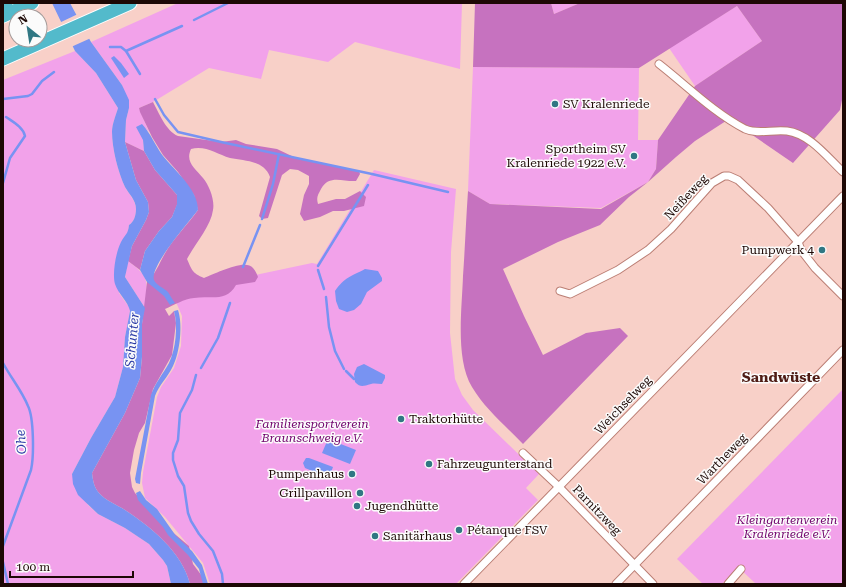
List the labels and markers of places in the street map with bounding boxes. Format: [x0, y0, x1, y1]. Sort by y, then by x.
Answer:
place label: SV Kralenriede [563, 97, 650, 111]
marker: SV Kralenriede [550, 99, 560, 109]
place label: Sportheim SV Kralenriede 1922 e.V. [507, 142, 627, 170]
marker: Sportheim SV Kralenriede 1922 e.V. [629, 151, 639, 161]
place label: Pumpwerk 4 [742, 243, 814, 257]
marker: Pumpwerk 4 [817, 245, 827, 255]
place label: Traktorhütte [409, 412, 484, 426]
marker: Traktorhütte [396, 414, 406, 424]
place label: Fahrzeugunterstand [437, 457, 553, 471]
marker: Fahrzeugunterstand [424, 459, 434, 469]
place label: Pumpenhaus [268, 467, 344, 481]
marker: Pumpenhaus [347, 469, 357, 479]
place label: Grillpavillon [279, 486, 352, 500]
marker: Grillpavillon [355, 488, 365, 498]
place label: Jugendhütte [365, 499, 439, 513]
marker: Jugendhütte [352, 501, 362, 511]
place label: Pétanque FSV [467, 523, 548, 537]
marker: Pétanque FSV [454, 525, 464, 535]
place label: Sanitärhaus [383, 529, 452, 543]
marker: Sanitärhaus [370, 531, 380, 541]

